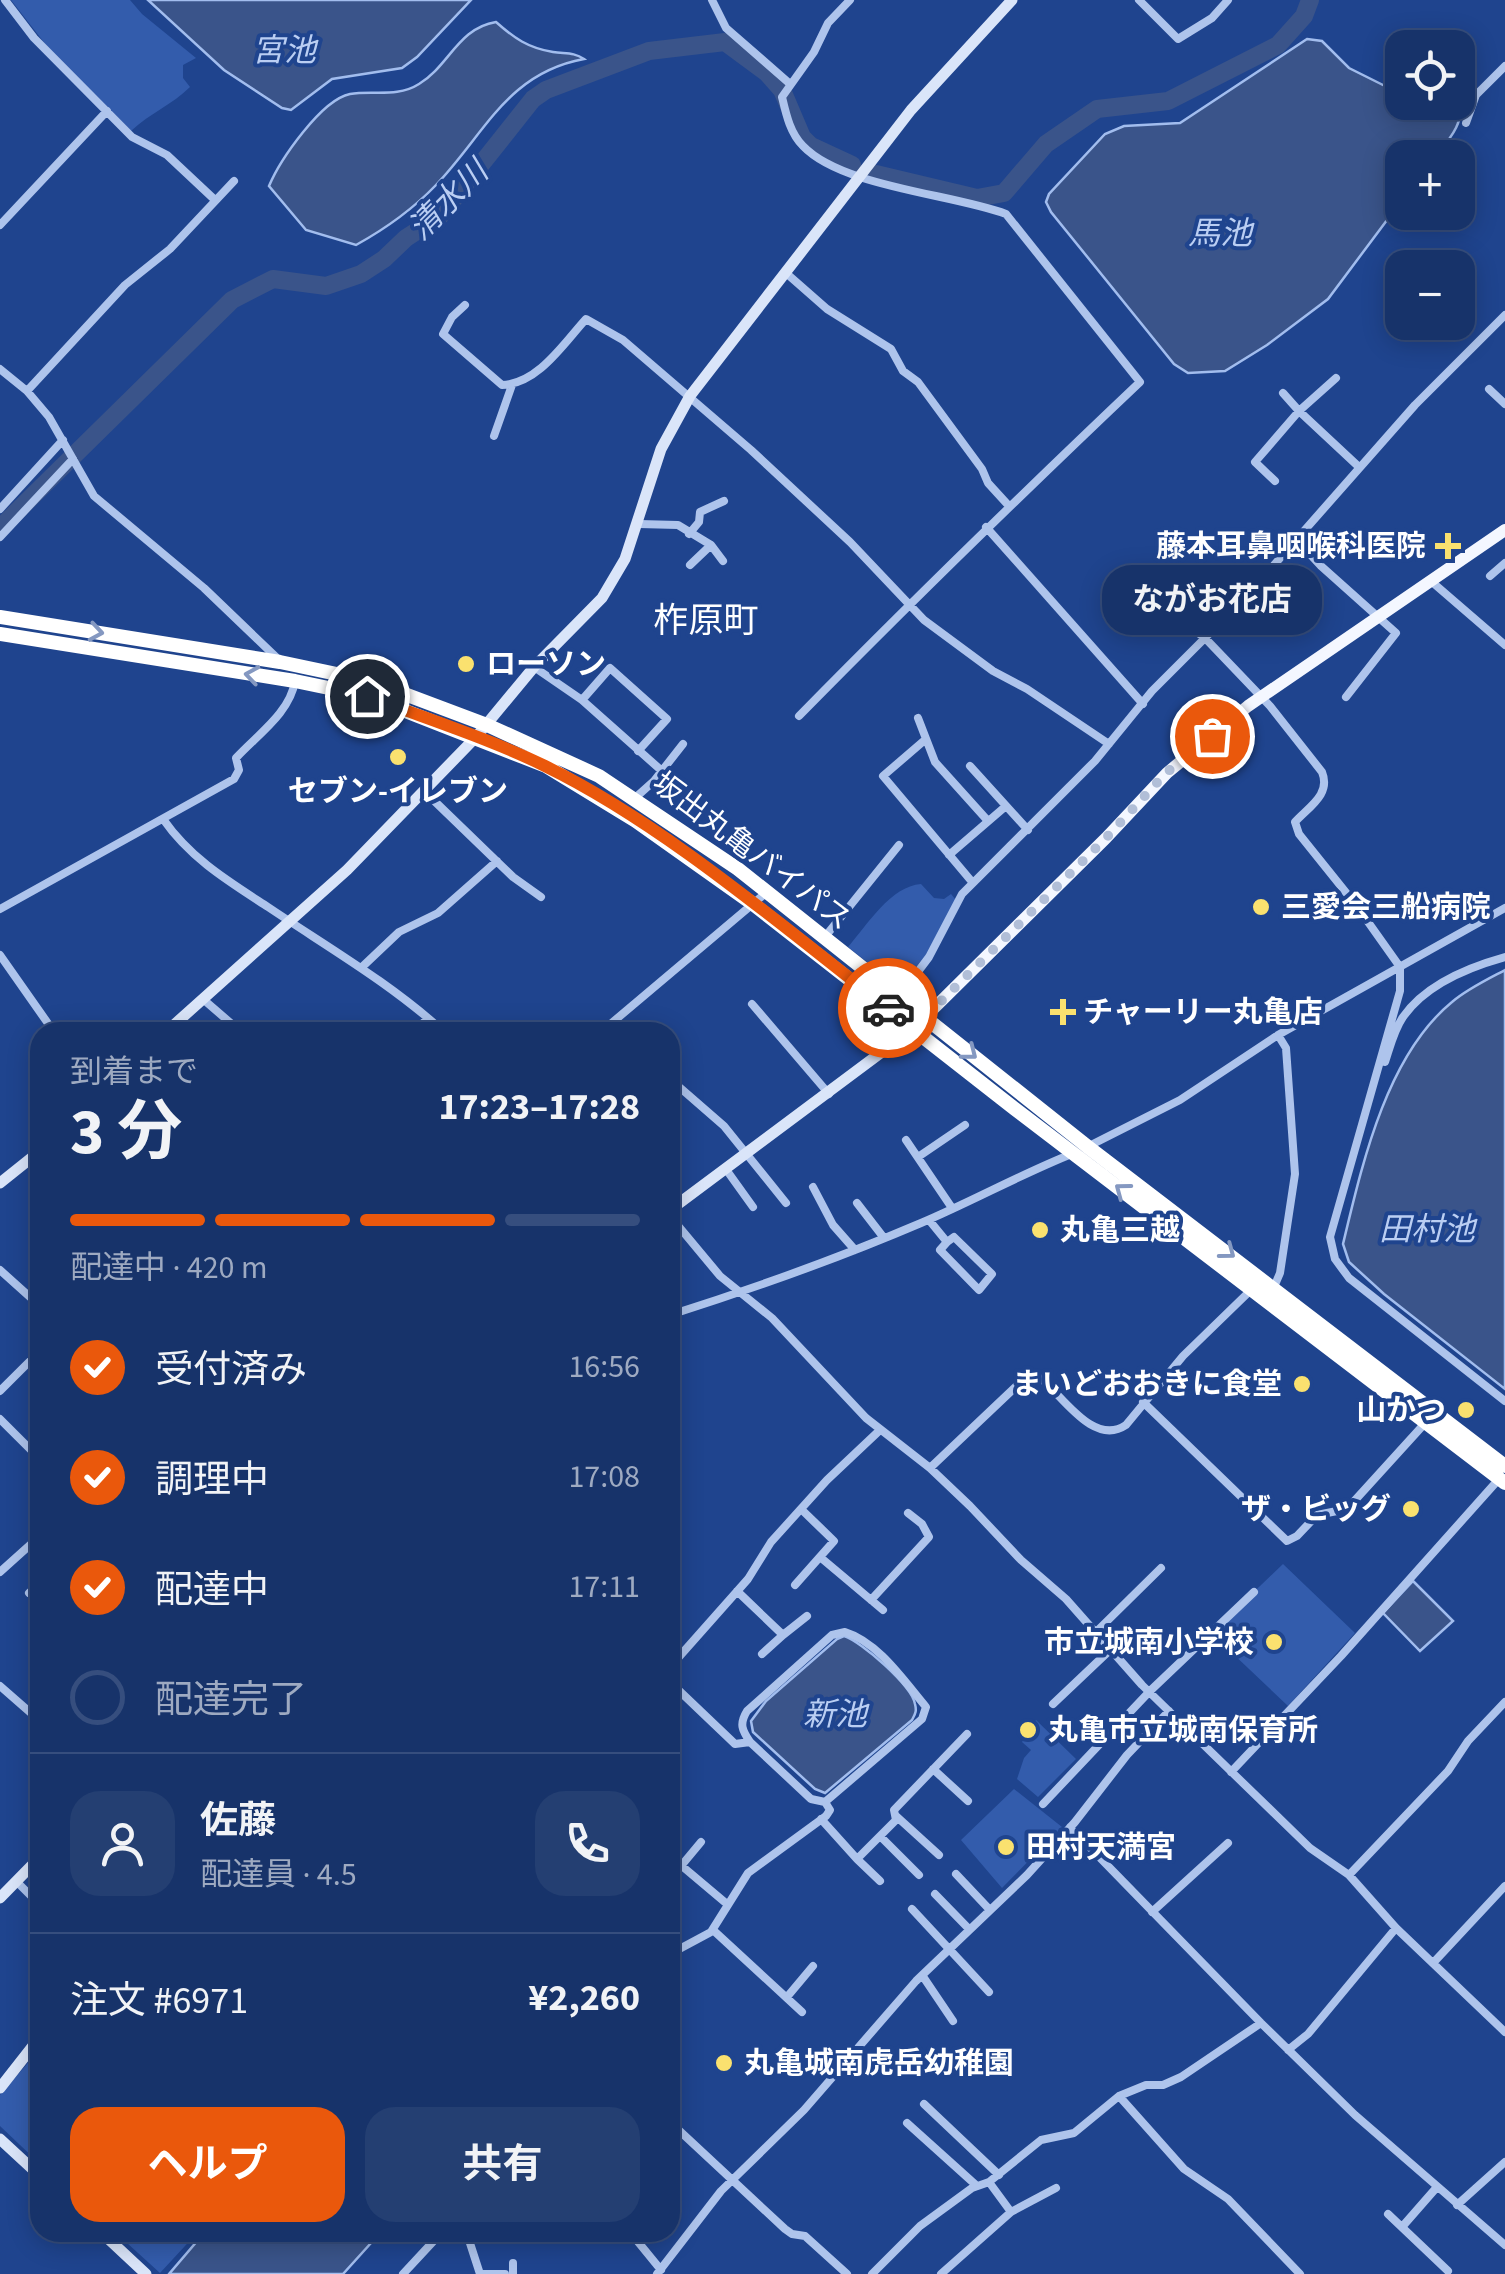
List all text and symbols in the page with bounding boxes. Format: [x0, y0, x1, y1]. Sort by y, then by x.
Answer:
water label: 宮池 [252, 28, 319, 74]
map controls [1385, 30, 1475, 340]
button: locate [1385, 30, 1475, 120]
button: + [1385, 140, 1475, 230]
water label: 清水川 [398, 148, 501, 251]
water label: 馬池 [1188, 211, 1255, 257]
button: − [1385, 250, 1475, 340]
place label: 藤本耳鼻咽喉科医院 [1156, 525, 1426, 568]
marker: 藤本耳鼻咽喉科医院 [1435, 533, 1461, 559]
callout: ながお花店 [1102, 566, 1322, 636]
text: ながお花店 [1132, 577, 1292, 623]
district label: 柞原町 [653, 596, 759, 646]
one-way arrow [88, 621, 105, 642]
place label: ローソン [486, 643, 606, 686]
marker: ローソン [455, 653, 477, 675]
pin [325, 654, 410, 739]
one-way arrow [244, 665, 260, 686]
icon: home [340, 669, 395, 724]
pin [1170, 694, 1255, 779]
icon: bag [1185, 709, 1240, 764]
marker: セブン-イレブン [387, 746, 409, 768]
street label: 坂出丸亀バイパス [643, 762, 860, 941]
place label: セブン-イレブン [288, 770, 508, 813]
place label: 三愛会三船病院 [1281, 886, 1491, 929]
marker: 三愛会三船病院 [1250, 896, 1272, 918]
courier [838, 958, 938, 1058]
icon: car [861, 981, 916, 1036]
place label: チャーリー丸亀店 [1083, 991, 1323, 1034]
marker: チャーリー丸亀店 [1052, 1001, 1074, 1023]
one-way arrow [959, 1042, 977, 1059]
text: 到着まで [70, 1049, 198, 1095]
text: 17:23–17:28 [438, 1080, 640, 1134]
text: 3 分 [70, 1086, 182, 1179]
one-way arrow [1115, 1185, 1133, 1202]
water label: 田村池 [1379, 1207, 1478, 1253]
place label: 丸亀三越 [1060, 1209, 1180, 1252]
marker: 丸亀三越 [1029, 1219, 1051, 1241]
one-way arrow [1217, 1240, 1235, 1257]
text: 配達中 · 420 m [70, 1245, 267, 1291]
icon: check [70, 1340, 125, 1395]
text: 受付済み [155, 1343, 307, 1397]
text: 16:56 [568, 1344, 640, 1390]
place label: まいどおおきに食堂 [1012, 1363, 1282, 1406]
marker: まいどおおきに食堂 [1291, 1373, 1313, 1395]
place label: 山かつ [1356, 1389, 1446, 1432]
marker: 山かつ [1455, 1399, 1477, 1421]
icon: check [70, 1450, 125, 1505]
text: 調理中 [155, 1453, 269, 1507]
text: 17:08 [568, 1454, 640, 1500]
place label: ザ・ビッグ [1241, 1488, 1391, 1531]
marker: ザ・ビッグ [1400, 1498, 1422, 1520]
icon: check [70, 1560, 125, 1615]
text: 配達中 [155, 1563, 269, 1617]
text: 17:11 [568, 1564, 640, 1610]
place label: 市立城南小学校 [1044, 1621, 1254, 1664]
marker: 市立城南小学校 [1263, 1631, 1285, 1653]
text: 配達完了 [155, 1673, 307, 1727]
water label: 新池 [803, 1692, 870, 1738]
place label: 丸亀市立城南保育所 [1048, 1709, 1318, 1752]
marker: 丸亀市立城南保育所 [1017, 1719, 1039, 1741]
button: person [70, 1791, 175, 1896]
button: phone [535, 1791, 640, 1896]
text: 佐藤 [200, 1794, 276, 1848]
place label: 田村天満宮 [1026, 1826, 1176, 1869]
marker: 田村天満宮 [995, 1836, 1017, 1858]
text: 配達員 · 4.5 [200, 1852, 357, 1898]
text: ¥2,260 [528, 1971, 640, 2025]
text: 注文 #6971 [70, 1974, 248, 2028]
place label: 丸亀城南虎岳幼稚園 [744, 2042, 1014, 2085]
marker: 丸亀城南虎岳幼稚園 [713, 2052, 735, 2074]
button: ヘルプ [70, 2107, 345, 2222]
button: 共有 [365, 2107, 640, 2222]

